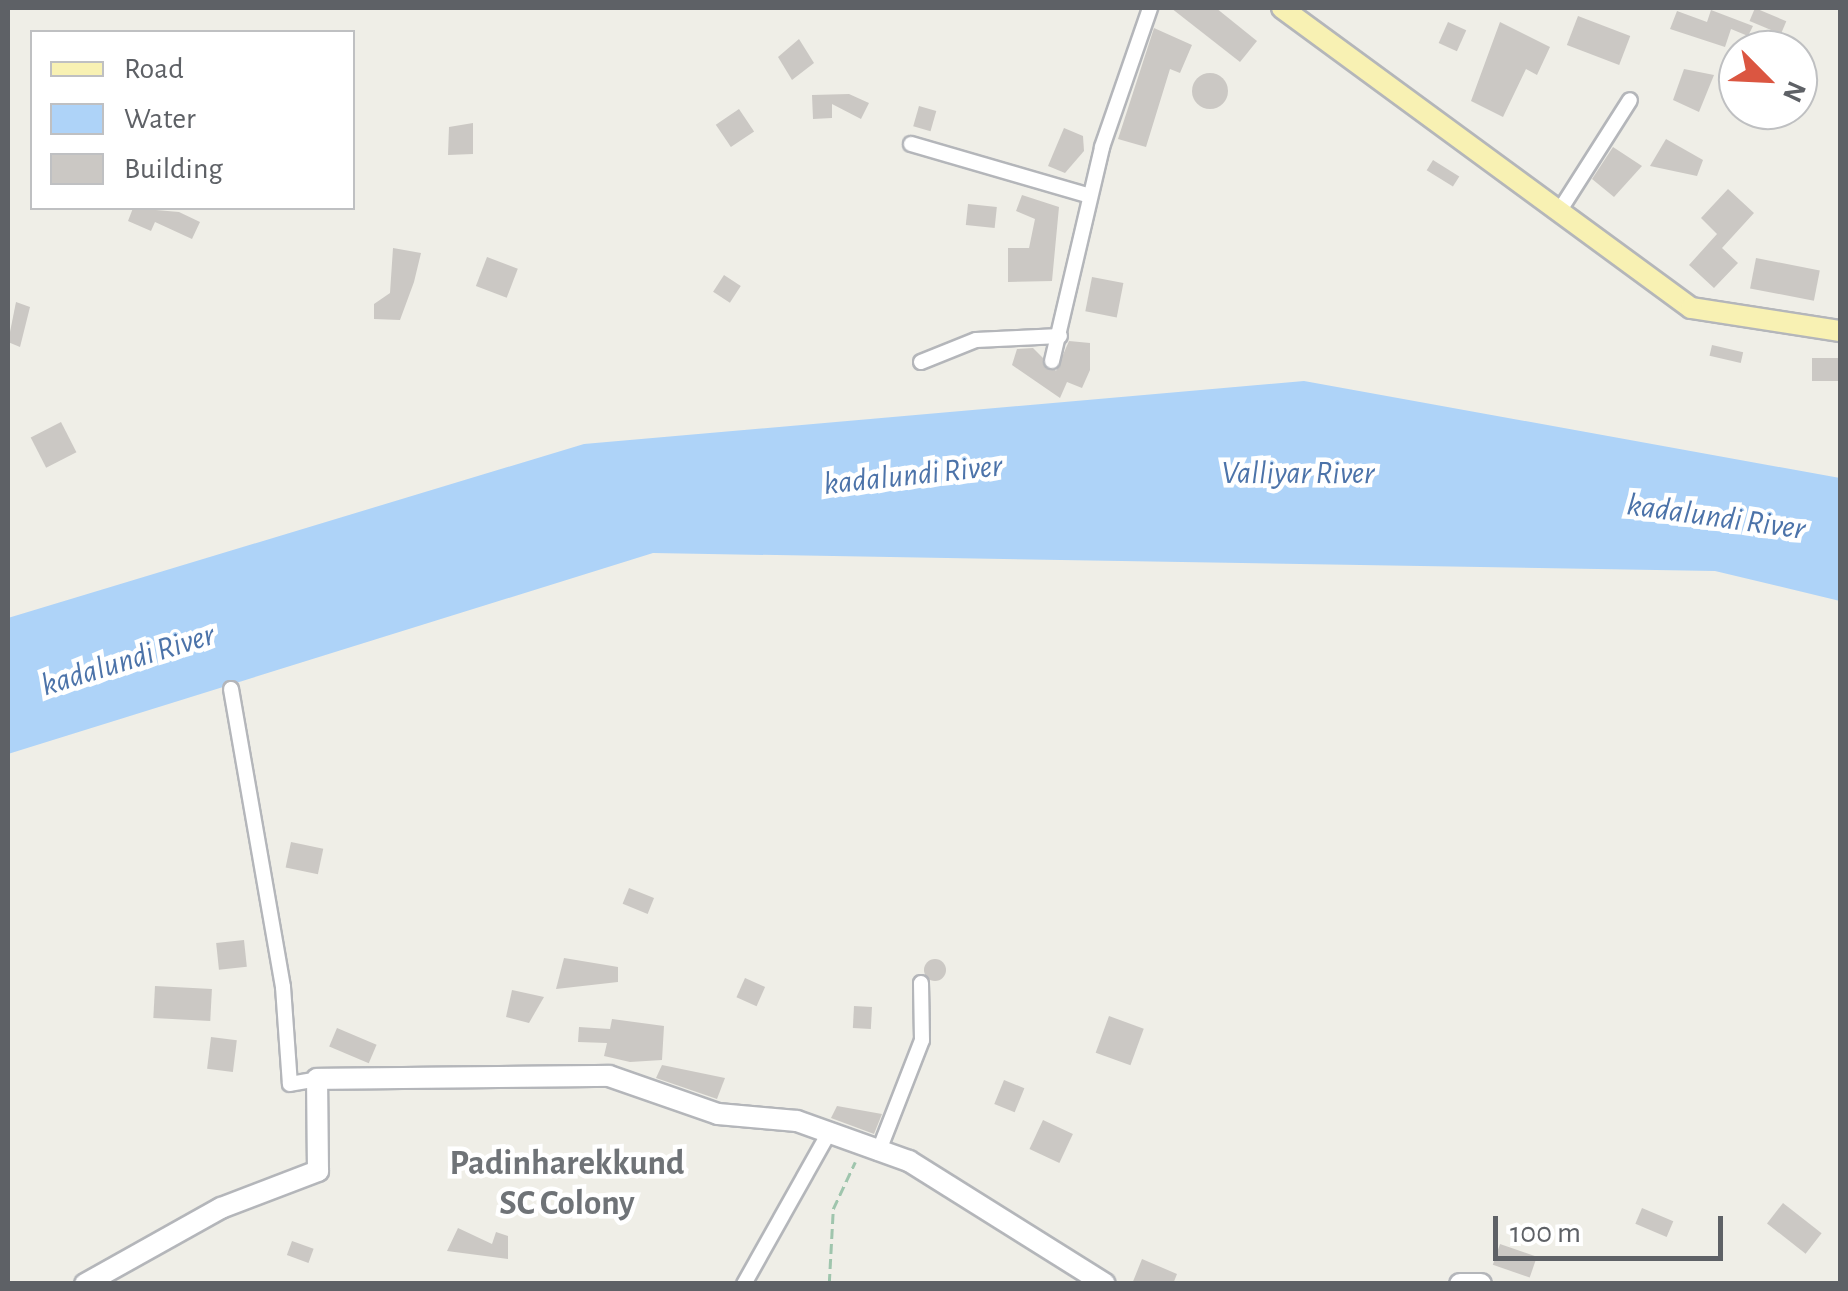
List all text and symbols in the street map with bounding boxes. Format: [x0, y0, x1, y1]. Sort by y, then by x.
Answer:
legend [30, 30, 355, 210]
north arrow [1718, 30, 1818, 130]
text: Road [124, 54, 184, 84]
text: N [1777, 77, 1810, 106]
text: Water [124, 104, 196, 134]
text: Building [124, 154, 223, 184]
water label: kadalundi River [822, 447, 1004, 503]
water label: Valliyar River [1222, 454, 1374, 492]
water label: kadalundi River [1625, 486, 1807, 548]
water label: kadalundi River [37, 615, 219, 705]
district label: Padinharekkund SC Colony [450, 1143, 684, 1225]
scale bar [1498, 1196, 1728, 1258]
text: 100 m [1510, 1218, 1581, 1248]

